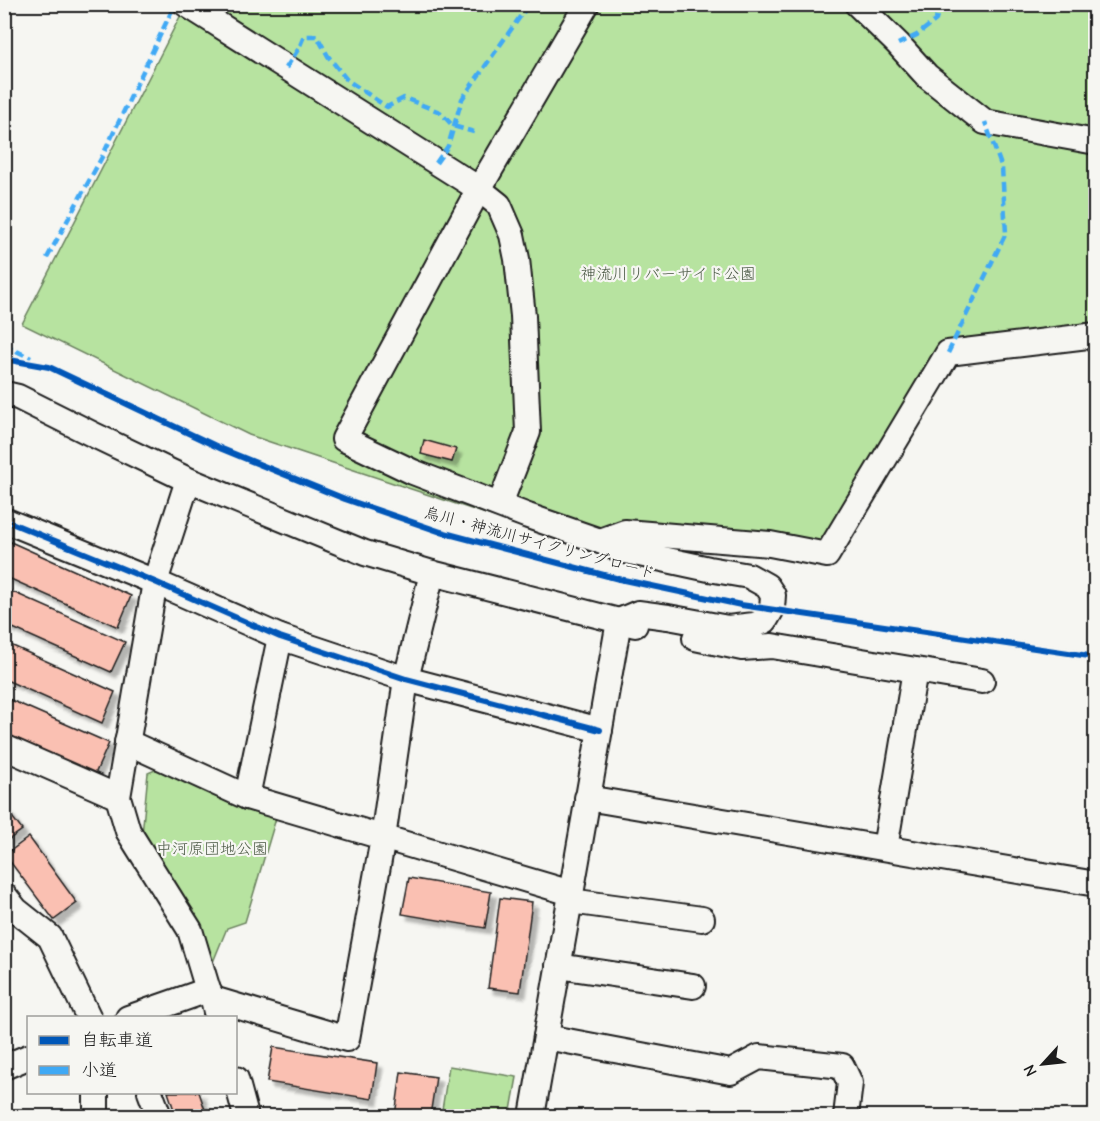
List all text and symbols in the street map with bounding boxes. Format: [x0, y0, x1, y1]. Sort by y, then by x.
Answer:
park label: 神流川リバーサイド公園 [580, 265, 756, 283]
street label: 烏川・神流川サイクリングロード [422, 503, 657, 583]
park label: 中河原団地公園 [156, 840, 268, 858]
legend [27, 1016, 237, 1094]
text: 自転車道 [81, 1030, 153, 1051]
north arrow [1013, 1034, 1073, 1094]
text: 小道 [81, 1060, 117, 1081]
text: N [1020, 1062, 1041, 1079]

